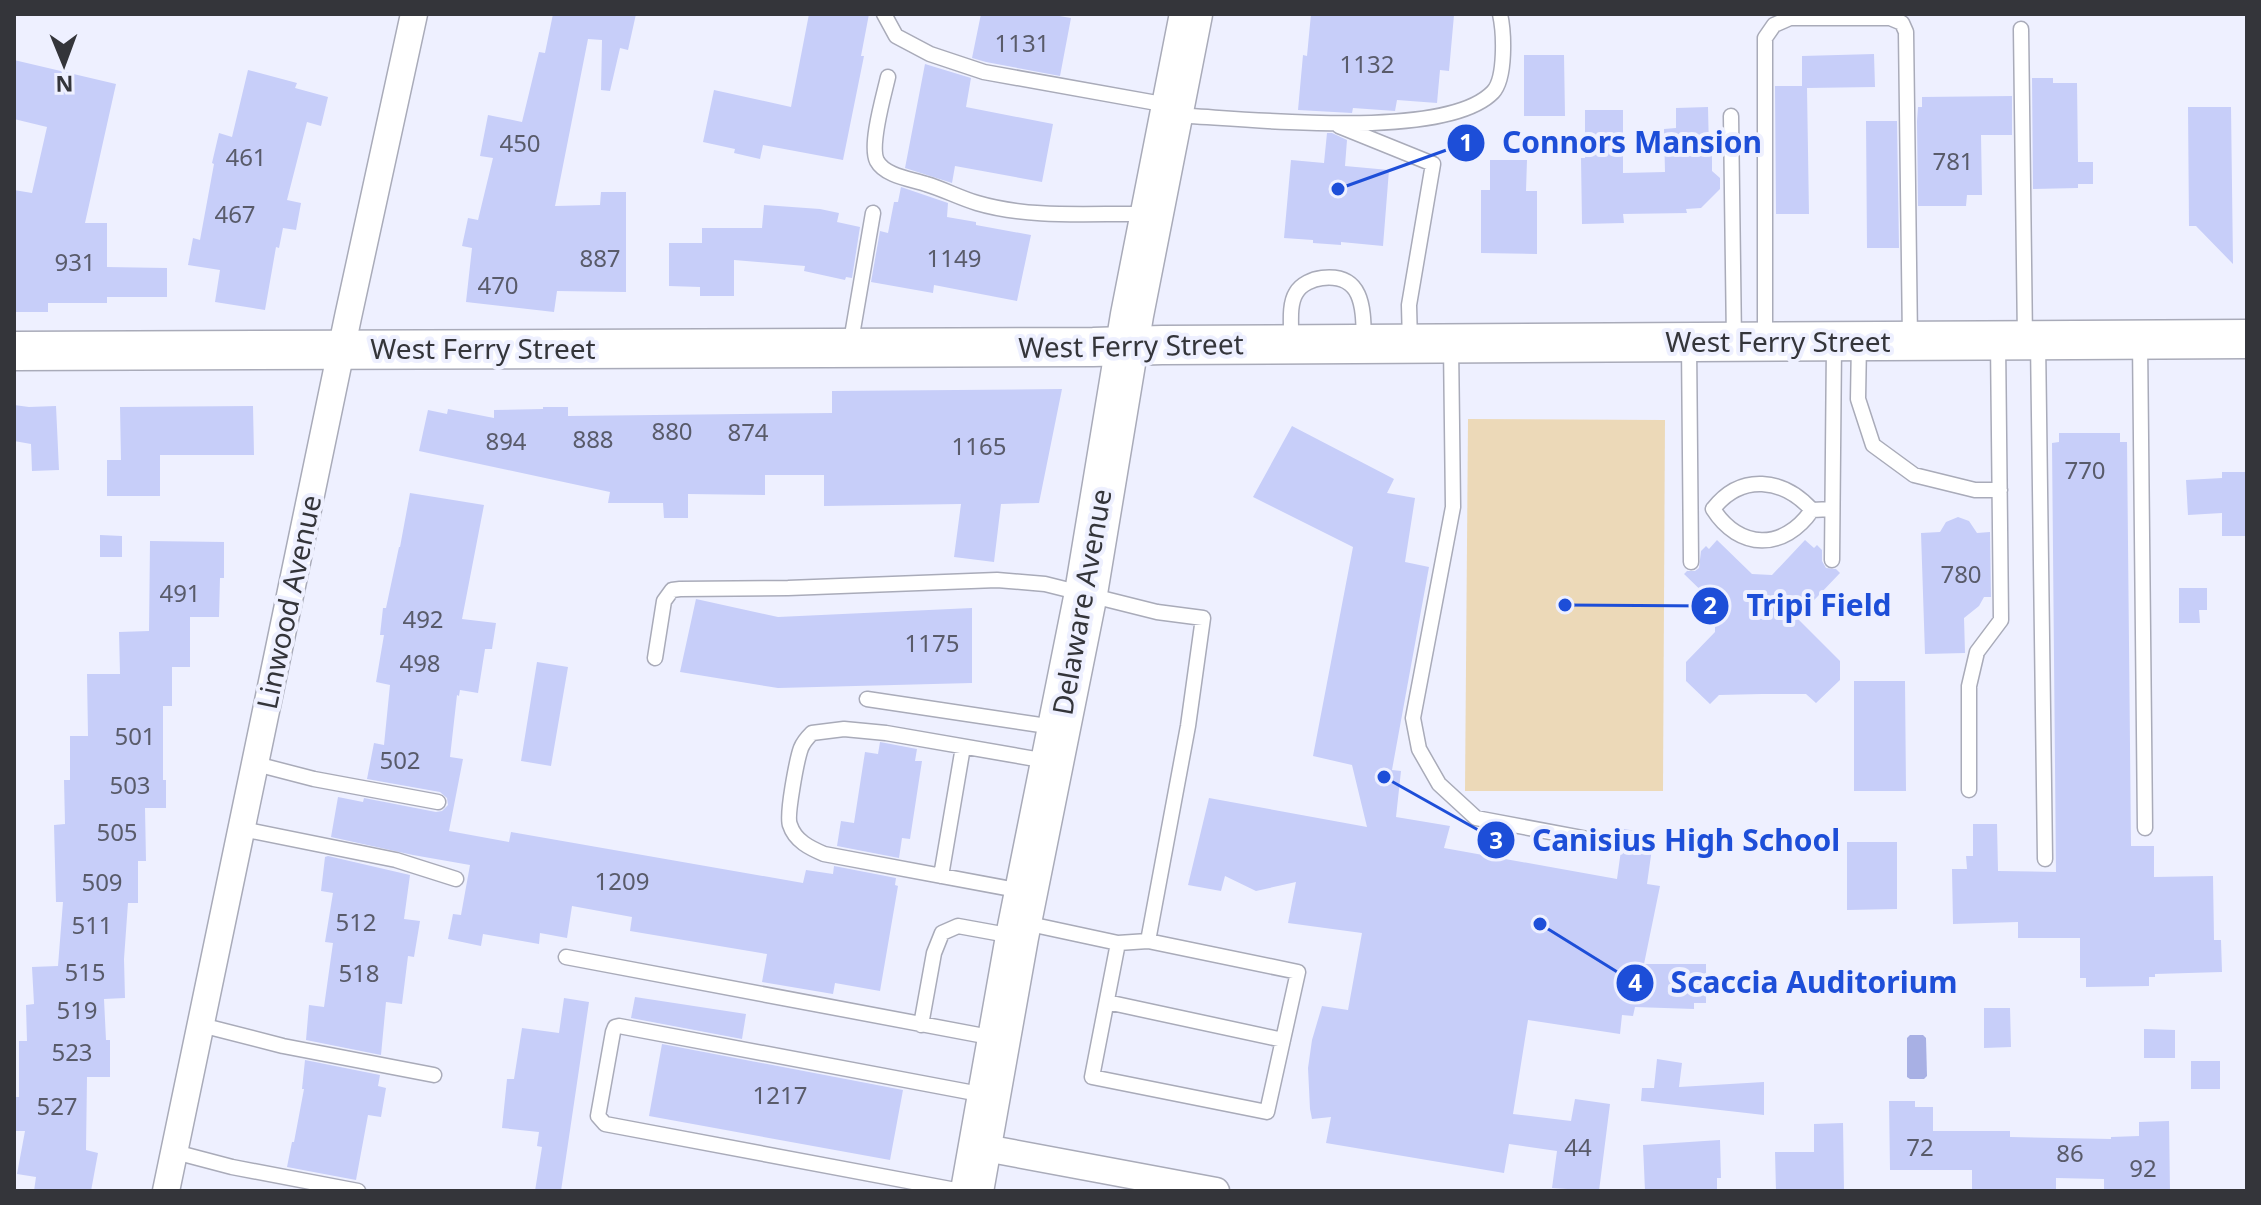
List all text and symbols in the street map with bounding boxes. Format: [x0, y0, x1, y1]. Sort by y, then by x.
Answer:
north arrow [24, 24, 104, 104]
house number: 1131 [995, 26, 1049, 59]
house number: 1132 [1340, 47, 1394, 80]
text: N [55, 70, 74, 100]
callout: Connors Mansion [1446, 116, 1778, 170]
text: Connors Mansion [1502, 121, 1762, 162]
text: 1 [1459, 125, 1473, 158]
house number: 450 [499, 126, 541, 159]
house number: 461 [225, 140, 267, 173]
house number: 781 [1932, 144, 1974, 177]
house number: 467 [214, 197, 256, 230]
house number: 887 [579, 241, 621, 274]
house number: 1149 [927, 241, 981, 274]
house number: 931 [54, 245, 96, 278]
house number: 470 [477, 268, 519, 301]
street label: West Ferry Street [1665, 322, 1891, 360]
street label: West Ferry Street [1018, 324, 1244, 366]
street label: West Ferry Street [370, 329, 596, 367]
house number: 880 [651, 414, 693, 447]
house number: 874 [727, 415, 769, 448]
house number: 888 [572, 422, 614, 455]
house number: 894 [485, 424, 527, 457]
house number: 1165 [952, 429, 1006, 462]
house number: 770 [2064, 453, 2106, 486]
street label: Delaware Avenue [1042, 486, 1120, 718]
street label: Linwood Avenue [247, 491, 329, 712]
house number: 780 [1940, 557, 1982, 590]
house number: 491 [159, 576, 201, 609]
callout: Tripi Field [1690, 579, 1907, 633]
text: Tripi Field [1746, 584, 1892, 625]
text: 2 [1703, 588, 1717, 621]
house number: 492 [402, 602, 444, 635]
house number: 1175 [905, 626, 959, 659]
house number: 498 [399, 646, 441, 679]
house number: 501 [114, 719, 156, 752]
house number: 502 [379, 743, 421, 776]
house number: 503 [109, 768, 151, 801]
callout: Canisius High School [1476, 813, 1856, 867]
house number: 505 [96, 815, 138, 848]
text: Canisius High School [1532, 819, 1840, 860]
text: 3 [1489, 823, 1503, 856]
house number: 1209 [595, 864, 649, 897]
house number: 509 [81, 865, 123, 898]
house number: 512 [335, 905, 377, 938]
house number: 511 [71, 908, 113, 941]
house number: 515 [64, 955, 106, 988]
house number: 518 [338, 956, 380, 989]
callout: Scaccia Auditorium [1615, 956, 1974, 1010]
text: Scaccia Auditorium [1671, 961, 1957, 1002]
text: 4 [1628, 965, 1642, 998]
house number: 519 [56, 993, 98, 1026]
house number: 523 [51, 1035, 93, 1068]
house number: 1217 [753, 1078, 807, 1111]
house number: 527 [36, 1089, 78, 1122]
house number: 44 [1564, 1130, 1592, 1163]
house number: 72 [1906, 1130, 1934, 1163]
house number: 86 [2056, 1136, 2084, 1169]
house number: 92 [2129, 1151, 2157, 1184]

